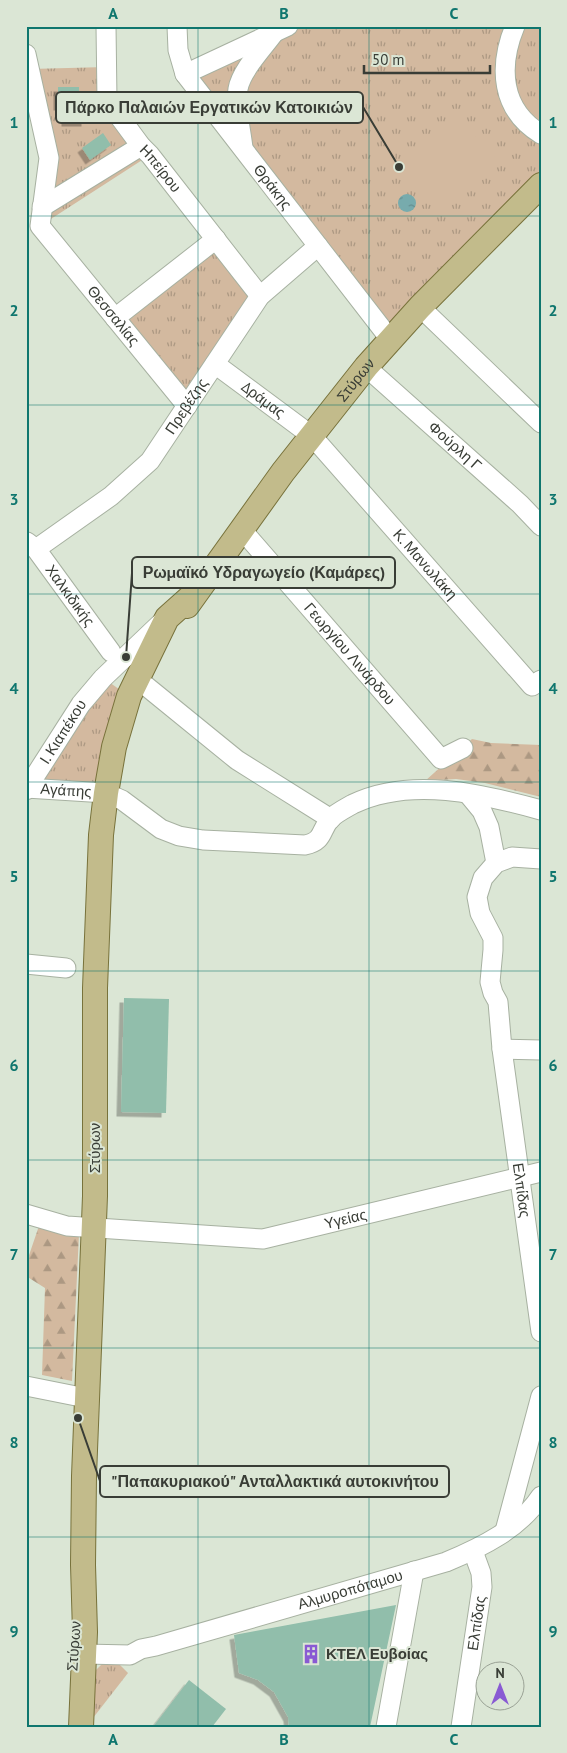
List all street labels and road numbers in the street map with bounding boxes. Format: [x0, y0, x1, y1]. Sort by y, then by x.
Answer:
street label: Ηπείρου [136, 140, 186, 196]
street label: Θράκης [249, 160, 296, 213]
street label: Θεσσαλίας [83, 281, 144, 349]
street label: Στύρων [332, 354, 378, 405]
street label: Πρεβέζης [161, 374, 212, 438]
street label: Δράμας [238, 377, 289, 422]
street label: Φούρλη Γ [425, 417, 486, 474]
street label: Κ. Μανωλάκη [389, 525, 462, 603]
street label: Χαλκιδικής [41, 561, 99, 630]
street label: Γεωργίου Λινάρδου [300, 598, 400, 709]
street label: Ι. Κιαπέκου [35, 696, 90, 767]
street label: Αγάπης [40, 779, 92, 801]
street label: Στύρων [85, 1123, 104, 1173]
street label: Ελπίδας [509, 1162, 535, 1219]
street label: Υγείας [322, 1204, 368, 1233]
street label: Αλμυροπόταμου [295, 1565, 405, 1613]
street label: Ελπίδας [463, 1594, 490, 1652]
street label: Στύρων [62, 1620, 85, 1672]

